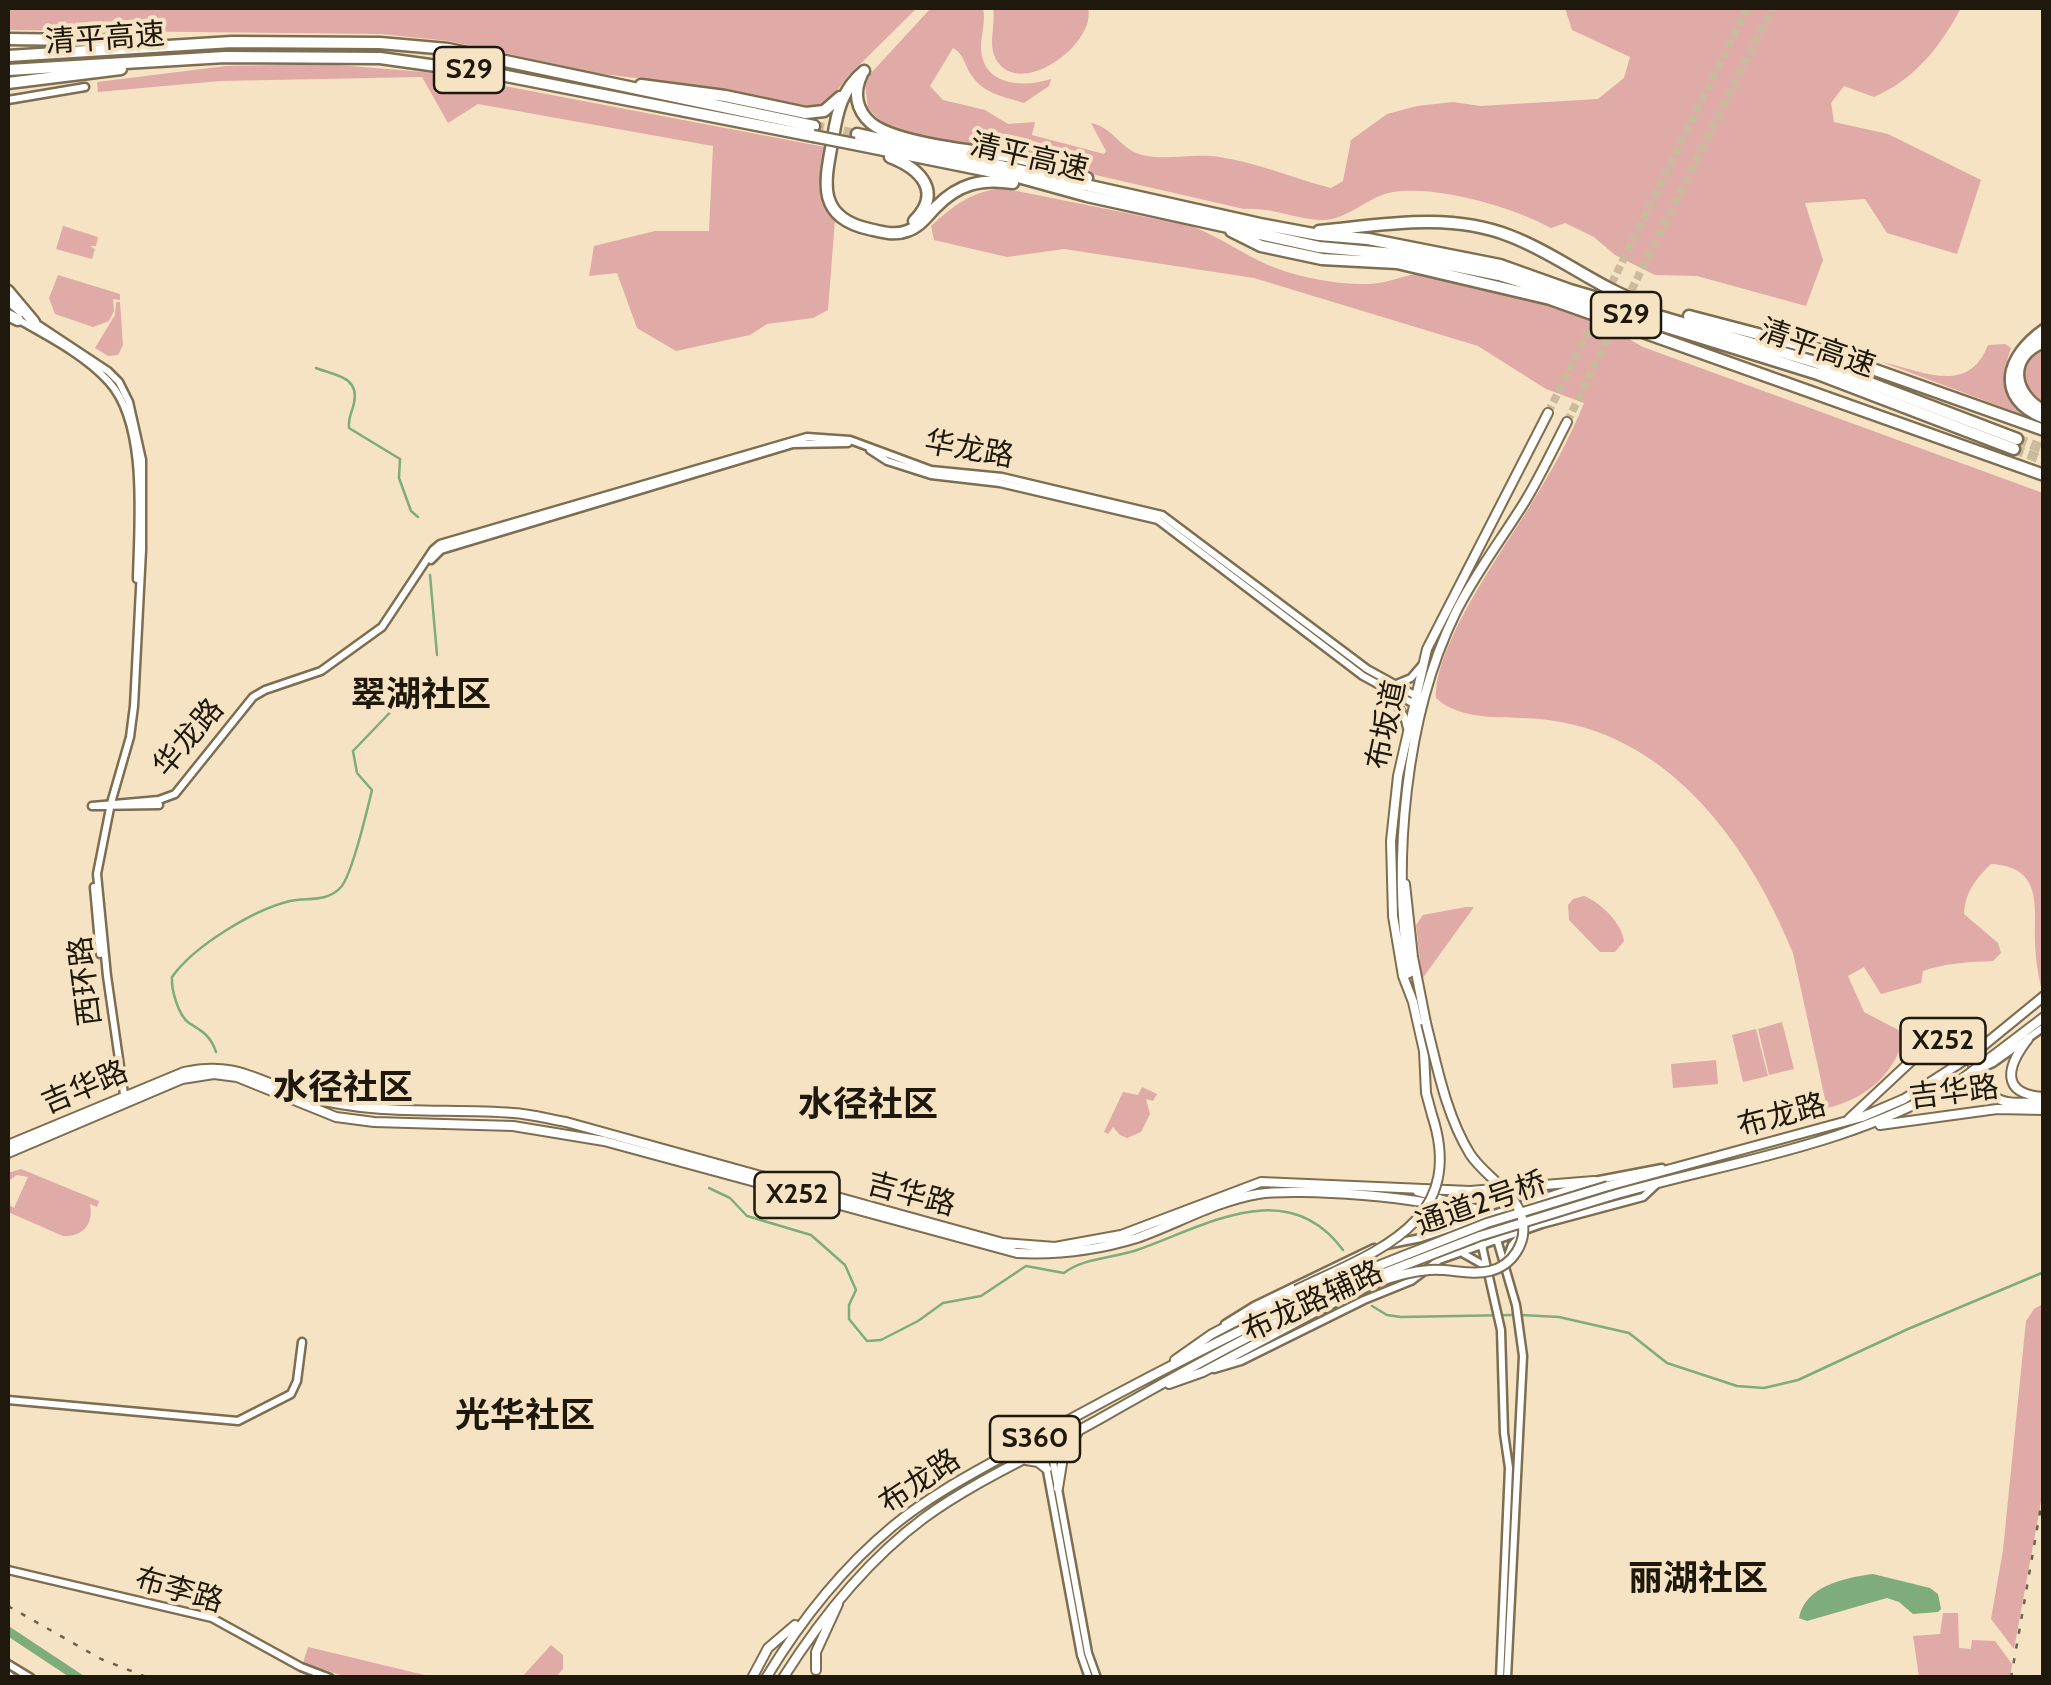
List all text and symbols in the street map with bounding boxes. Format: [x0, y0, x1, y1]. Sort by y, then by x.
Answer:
street label: 清平高速 [44, 17, 166, 61]
road number: S29 [434, 47, 504, 93]
street label: 清平高速 [966, 127, 1092, 189]
road number: S29 [1591, 292, 1661, 338]
street label: 清平高速 [1754, 312, 1880, 386]
street label: 华龙路 [922, 424, 1016, 476]
district label: 翠湖社区 [351, 675, 491, 717]
street label: 布坂道 [1360, 677, 1414, 773]
street label: 华龙路 [146, 692, 232, 784]
street label: 西环路 [63, 934, 109, 1028]
road number: X252 [1900, 1018, 1986, 1064]
street label: 吉华路 [37, 1054, 133, 1122]
district label: 水径社区 [273, 1068, 413, 1110]
street label: 吉华路 [1907, 1070, 2001, 1116]
district label: 水径社区 [798, 1085, 938, 1127]
street label: 布龙路 [1734, 1087, 1830, 1145]
street label: 通道2号桥 [1411, 1165, 1551, 1243]
street label: 吉华路 [863, 1166, 959, 1224]
road number: X252 [754, 1172, 840, 1218]
street label: 布龙路辅路 [1237, 1254, 1389, 1350]
district label: 光华社区 [455, 1396, 595, 1438]
road number: S360 [990, 1416, 1080, 1462]
street label: 布龙路 [873, 1442, 967, 1522]
district label: 丽湖社区 [1628, 1559, 1768, 1601]
street label: 布李路 [131, 1561, 227, 1621]

